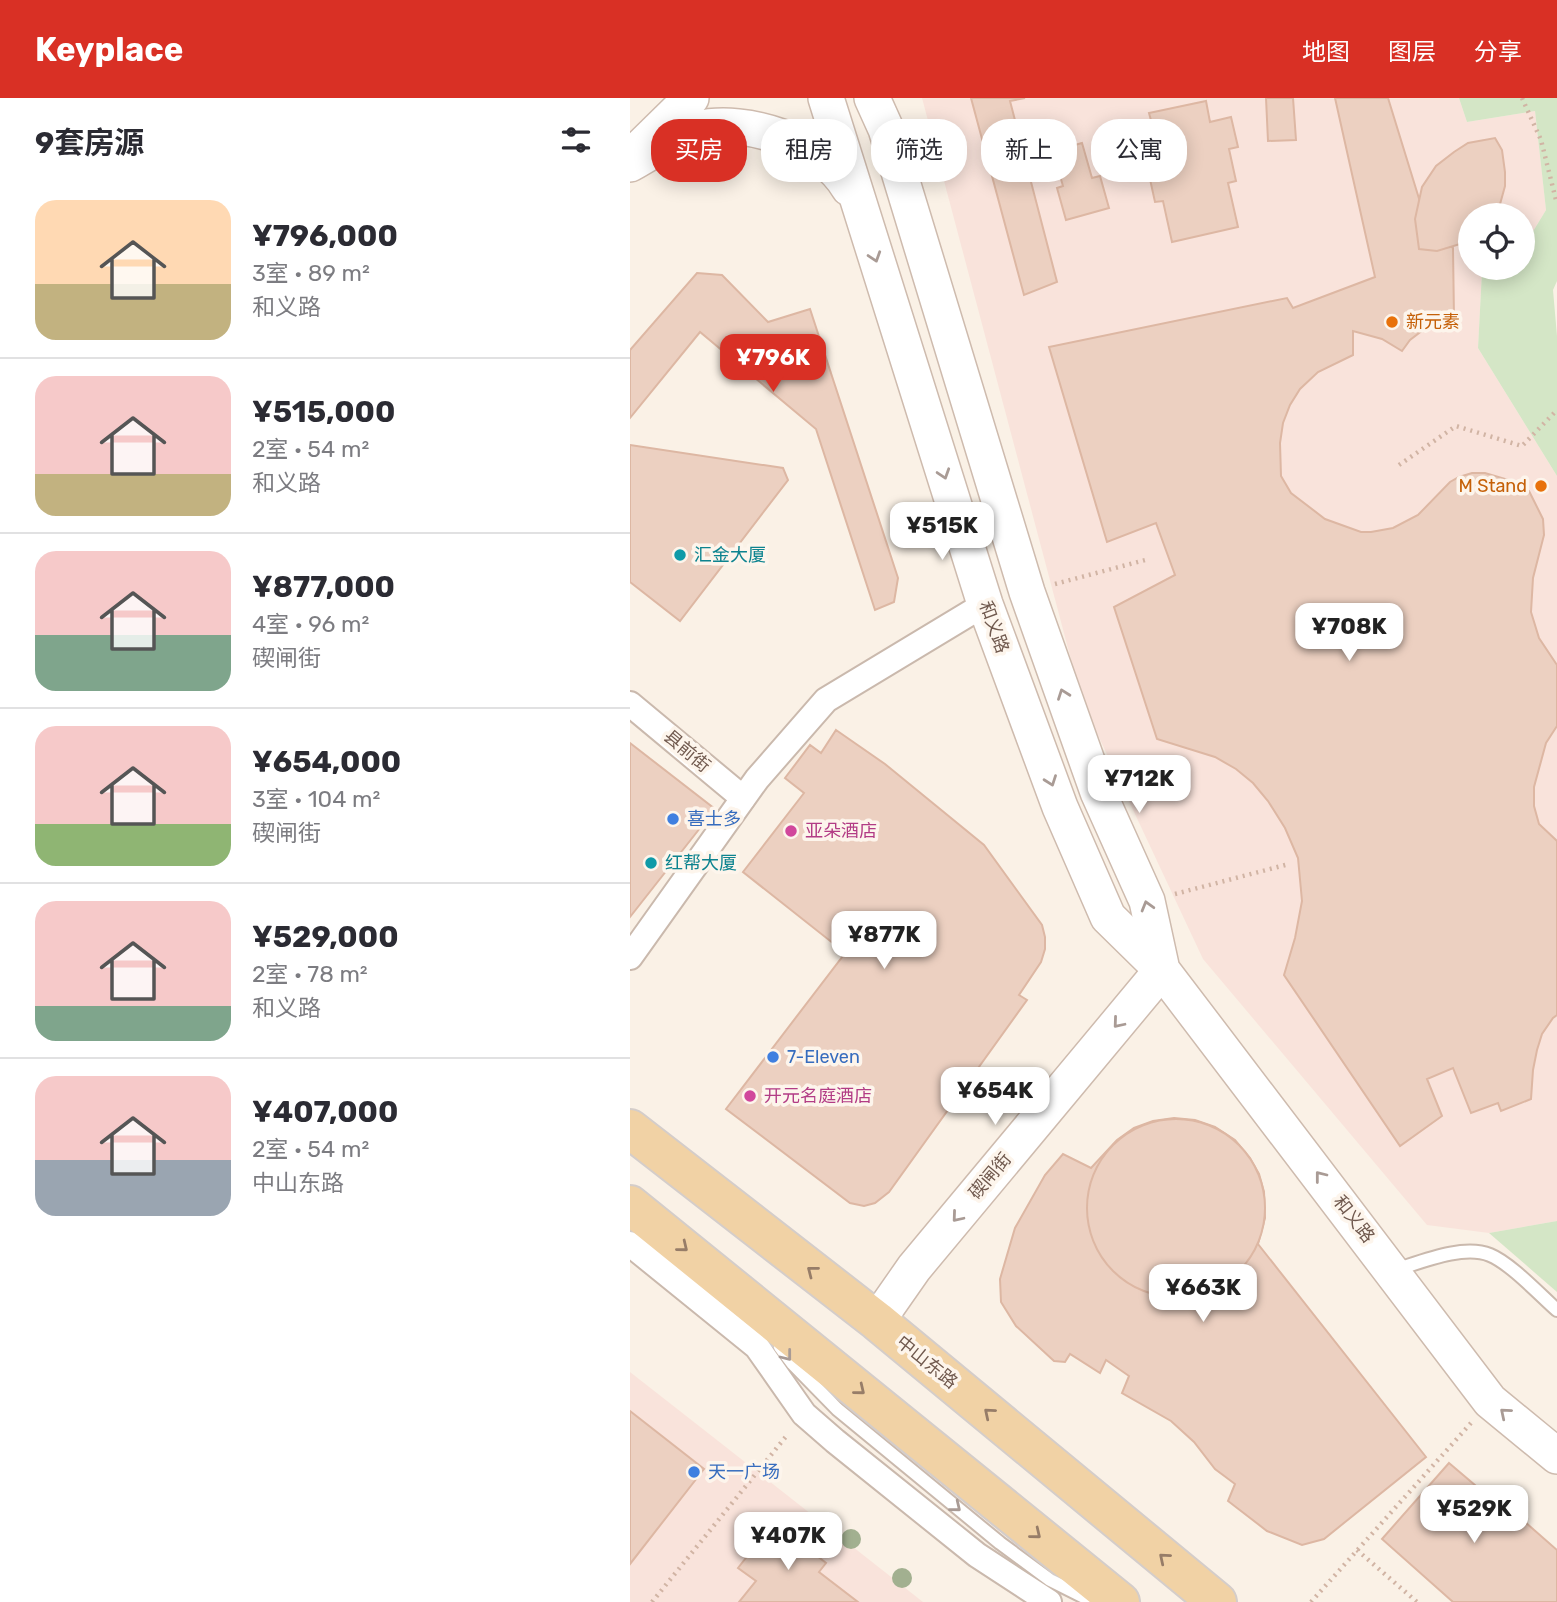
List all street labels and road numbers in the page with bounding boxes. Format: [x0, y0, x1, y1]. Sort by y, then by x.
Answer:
street label: 和义路 [974, 598, 1014, 656]
street label: 县前街 [659, 725, 715, 777]
street label: 碶闸街 [964, 1148, 1016, 1204]
street label: 和义路 [1329, 1191, 1379, 1247]
street label: 中山东路 [892, 1331, 962, 1393]

